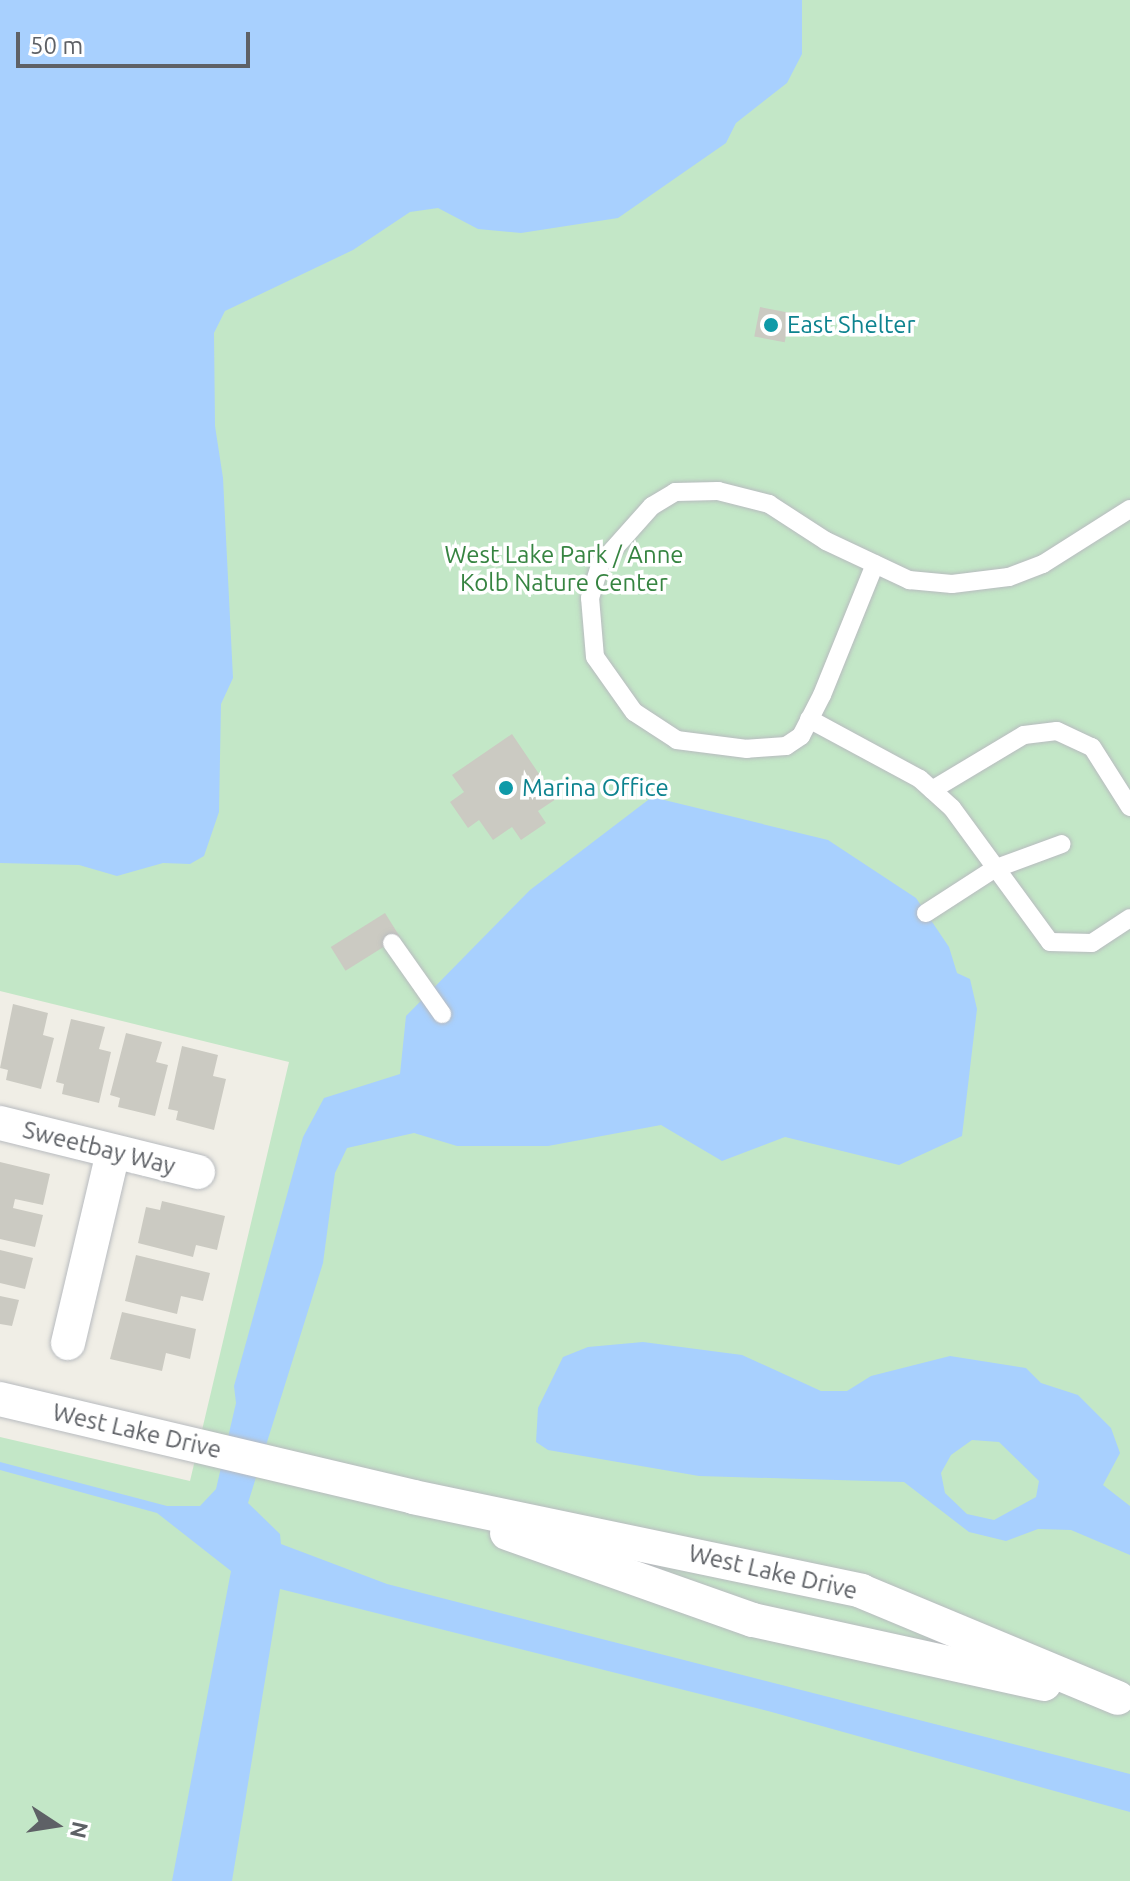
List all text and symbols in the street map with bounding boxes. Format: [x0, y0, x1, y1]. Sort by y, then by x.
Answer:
scale bar [20, 16, 254, 66]
text: 50 m [30, 32, 83, 59]
place label: East Shelter [787, 311, 916, 339]
marker: East Shelter [762, 316, 780, 334]
park label: West Lake Park / Anne Kolb Nature Center [444, 541, 684, 597]
place label: Marina Office [522, 774, 669, 802]
marker: Marina Office [497, 779, 515, 797]
street label: Sweetbay Way [20, 1115, 178, 1181]
street label: West Lake Drive [50, 1398, 224, 1464]
street label: West Lake Drive [686, 1539, 860, 1605]
north arrow [16, 1785, 96, 1865]
text: N [66, 1819, 94, 1841]

